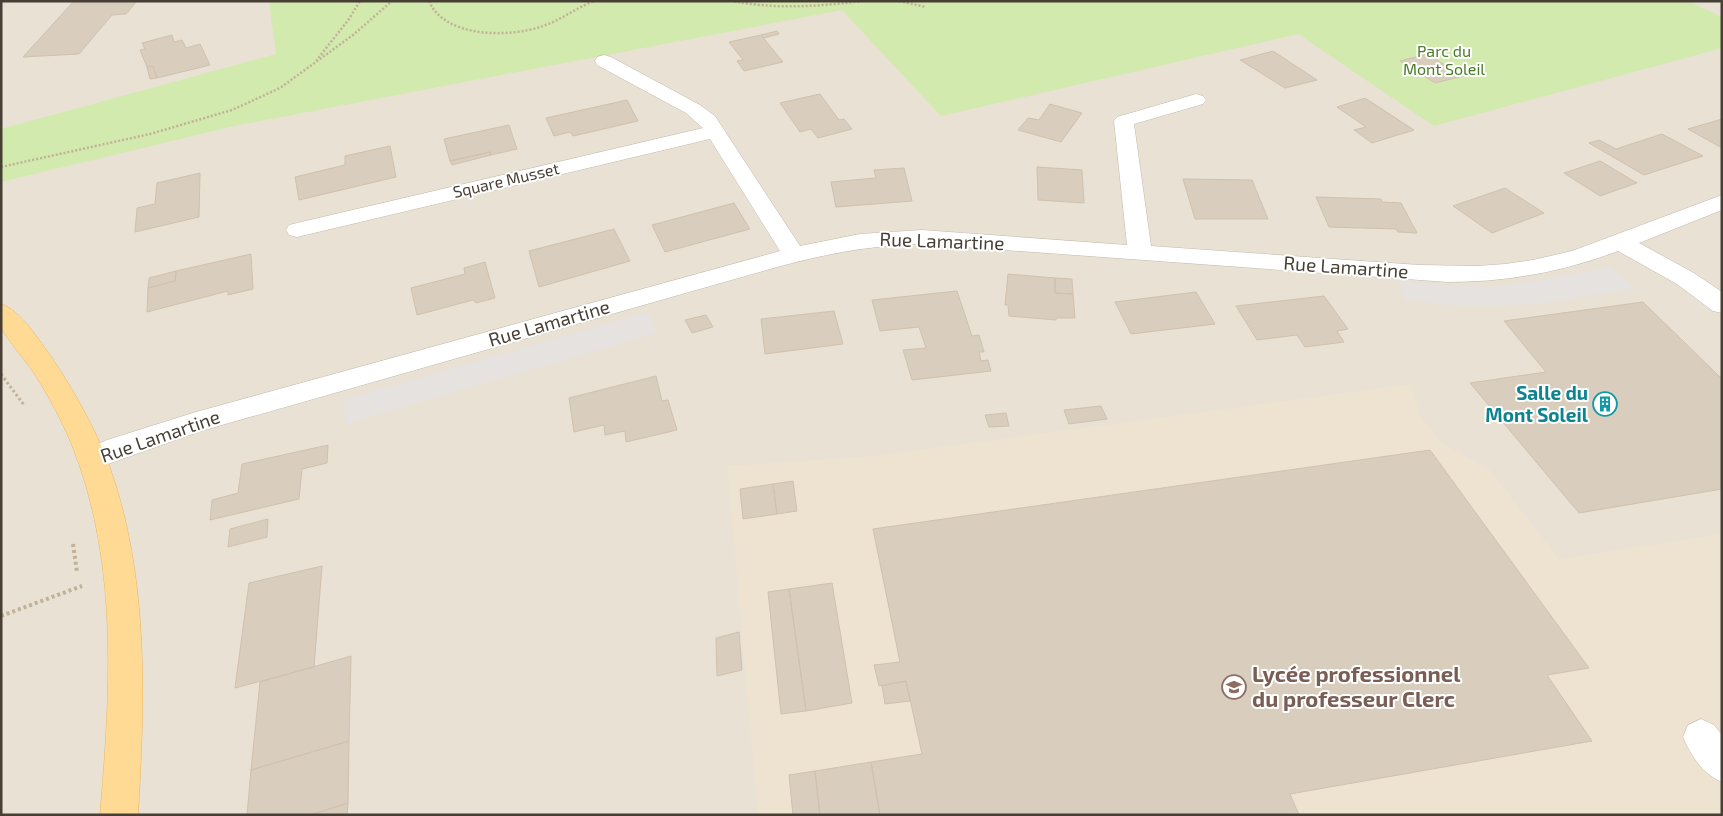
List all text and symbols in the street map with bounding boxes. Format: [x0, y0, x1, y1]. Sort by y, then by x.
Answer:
park label: Parc du Mont Soleil [1403, 41, 1485, 78]
street label: Square Musset [451, 158, 561, 201]
street label: Rue Lamartine [879, 227, 1005, 254]
street label: Rue Lamartine [1283, 251, 1409, 282]
street label: Rue Lamartine [486, 294, 612, 351]
place label: Salle du Mont Soleil [1485, 381, 1589, 426]
building icon: Salle du Mont Soleil [1592, 391, 1618, 417]
street label: Rue Lamartine [97, 404, 223, 467]
place label: Lycée professionnel du professeur Clerc [1252, 660, 1461, 711]
school or university icon: Lycée professionnel du professeur Clerc [1221, 674, 1247, 700]

